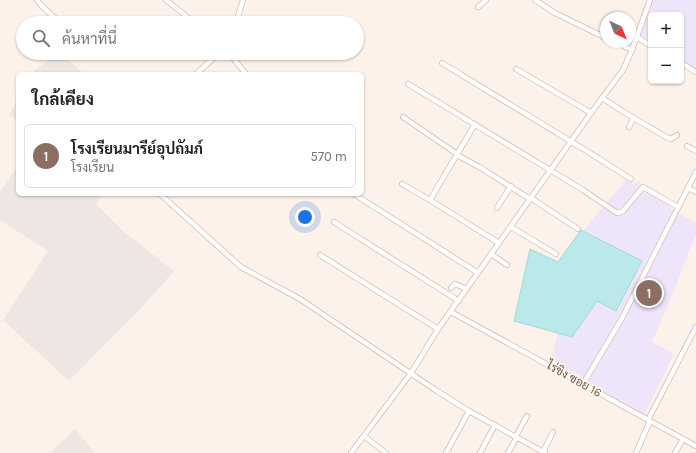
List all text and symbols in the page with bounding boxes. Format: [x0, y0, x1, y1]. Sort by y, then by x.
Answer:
north arrow [600, 12, 636, 48]
map controls [648, 12, 684, 84]
button: + [648, 12, 684, 48]
search box [16, 16, 364, 60]
icon: search [30, 27, 52, 49]
text: ค้นหาที่นี่ [62, 30, 117, 48]
button: − [648, 48, 684, 84]
text: ใกล้เคียง [32, 89, 94, 109]
text: โรงเรียนมารีย์อุปถัมภ์ [71, 140, 203, 158]
text: 1 [44, 149, 48, 164]
text: 570 m [311, 149, 347, 164]
text: โรงเรียน [71, 160, 114, 175]
your location [295, 207, 315, 227]
pin: 1 [636, 278, 662, 308]
street label: ไร่ขิง ซอย 16 [543, 357, 605, 400]

